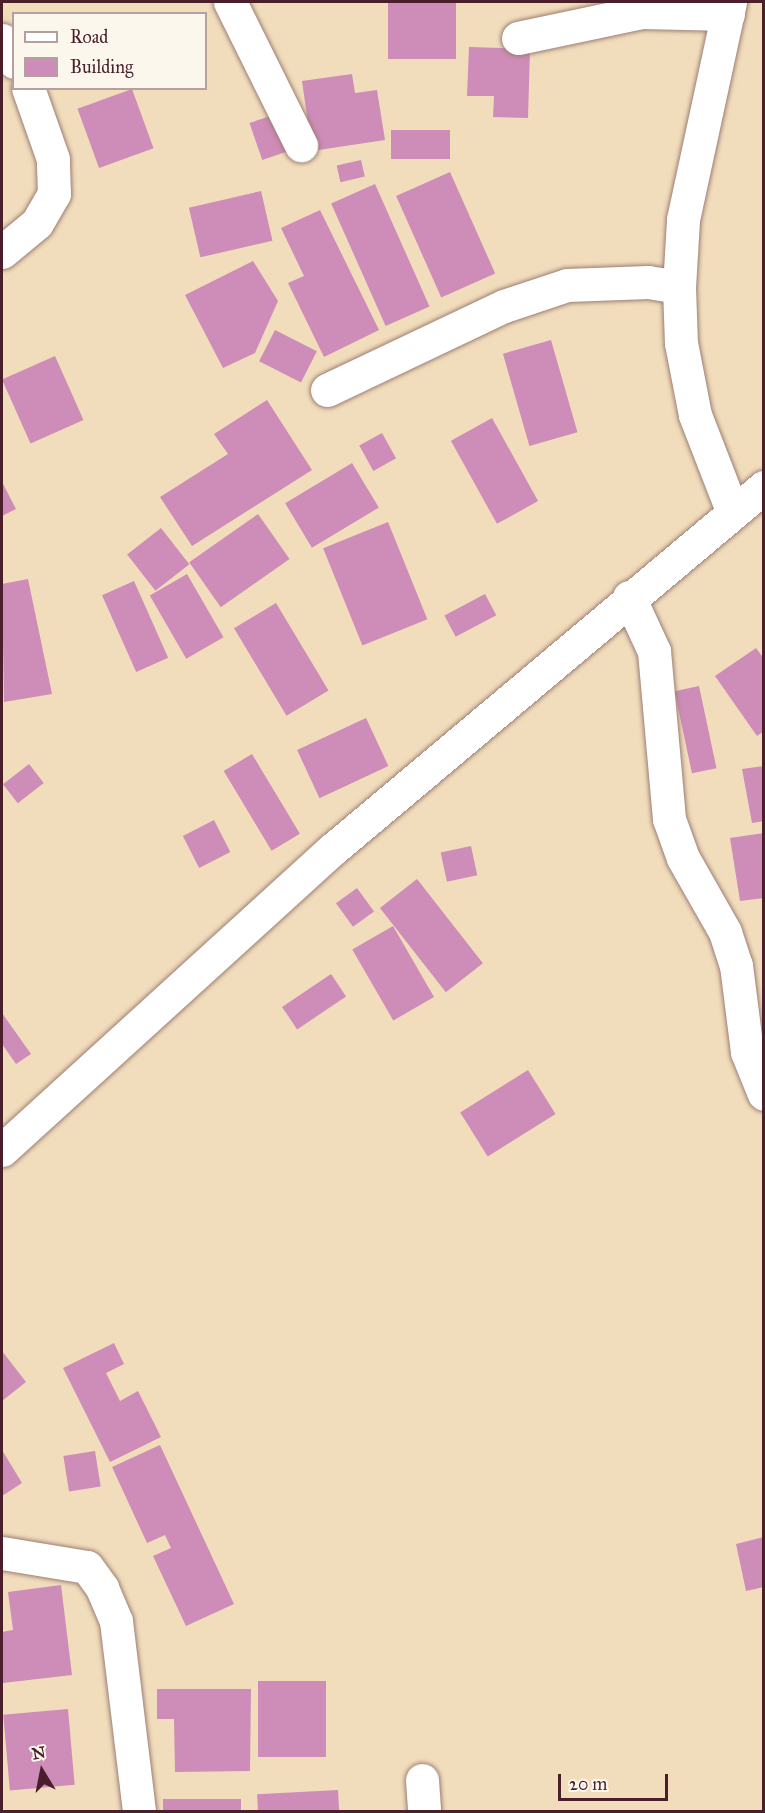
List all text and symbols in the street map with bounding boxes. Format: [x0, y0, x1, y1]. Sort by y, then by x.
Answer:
legend [12, 12, 207, 90]
text: Road [70, 26, 108, 48]
text: Building [70, 56, 133, 78]
north arrow [12, 1741, 72, 1801]
text: N [30, 1742, 47, 1763]
scale bar [561, 1762, 670, 1800]
text: 20 m [569, 1773, 607, 1795]

